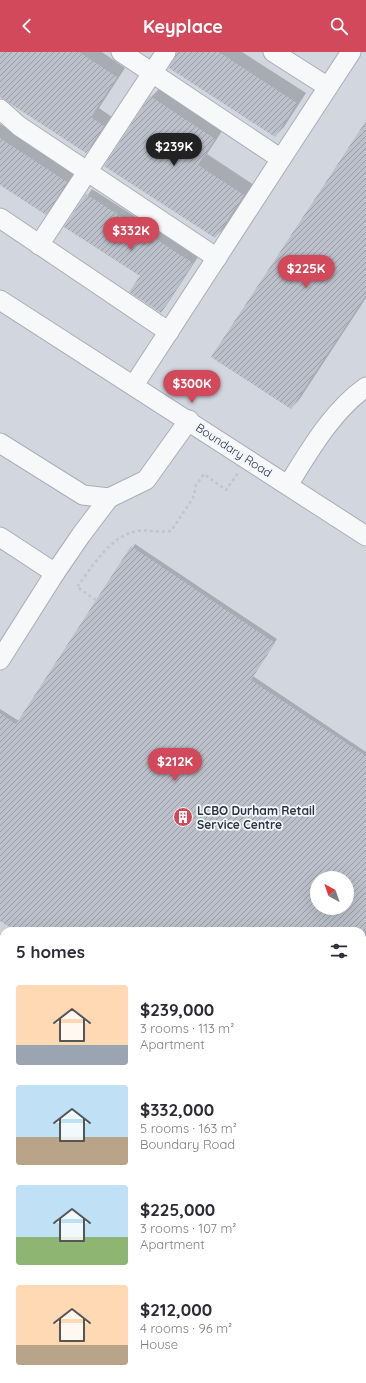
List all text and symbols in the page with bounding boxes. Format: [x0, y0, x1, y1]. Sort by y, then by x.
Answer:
icon: back [16, 15, 38, 37]
text: Keyplace [143, 15, 223, 38]
icon: search [328, 15, 350, 37]
pin: $239K [146, 133, 202, 167]
text: $239K [155, 138, 193, 154]
pin: $332K [103, 217, 159, 251]
text: $332K [112, 222, 150, 238]
pin: $225K [278, 255, 334, 289]
text: $225K [287, 260, 325, 276]
pin: $300K [164, 370, 220, 404]
text: $300K [172, 375, 212, 391]
street label: Boundary Road [193, 420, 275, 480]
pin: $212K [147, 748, 203, 782]
text: $212K [157, 753, 193, 769]
place label: LCBO Durham Retail Service Centre [197, 803, 315, 832]
building icon: LCBO Durham Retail Service Centre [172, 806, 194, 828]
north arrow [310, 871, 354, 915]
map controls [310, 871, 354, 915]
icon: filters [328, 940, 350, 962]
text: 5 homes [16, 941, 85, 962]
text: $239,000 [140, 999, 214, 1020]
icon: home [48, 1001, 96, 1049]
text: 3 rooms · 113 m² [140, 1020, 234, 1036]
text: Apartment [140, 1036, 205, 1052]
text: $332,000 [140, 1099, 214, 1120]
icon: home [48, 1101, 96, 1149]
text: 5 rooms · 163 m² [140, 1120, 237, 1136]
text: Boundary Road [140, 1136, 235, 1152]
text: $225,000 [140, 1199, 215, 1220]
icon: home [48, 1201, 96, 1249]
text: 3 rooms · 107 m² [140, 1220, 236, 1236]
text: Apartment [140, 1236, 205, 1252]
text: $212,000 [140, 1299, 212, 1320]
icon: home [48, 1301, 96, 1349]
text: 4 rooms · 96 m² [140, 1320, 232, 1336]
text: House [140, 1336, 178, 1352]

